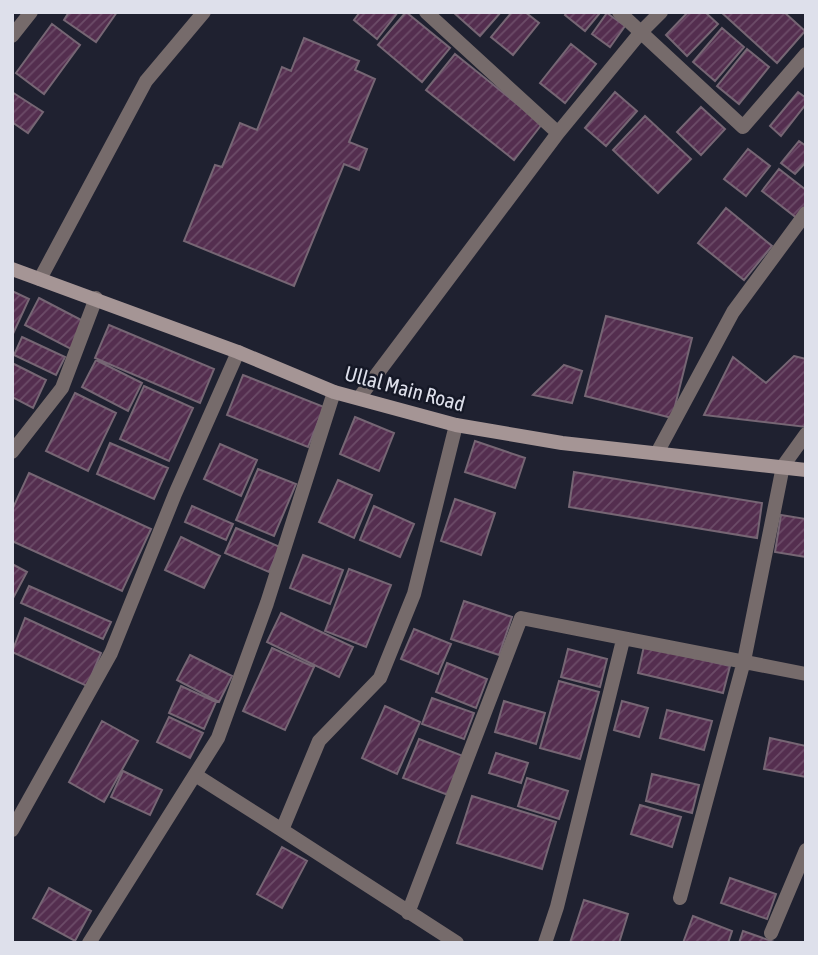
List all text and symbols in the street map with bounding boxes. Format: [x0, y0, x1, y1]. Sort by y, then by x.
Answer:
street label: Ullal Main Road [342, 360, 468, 416]

